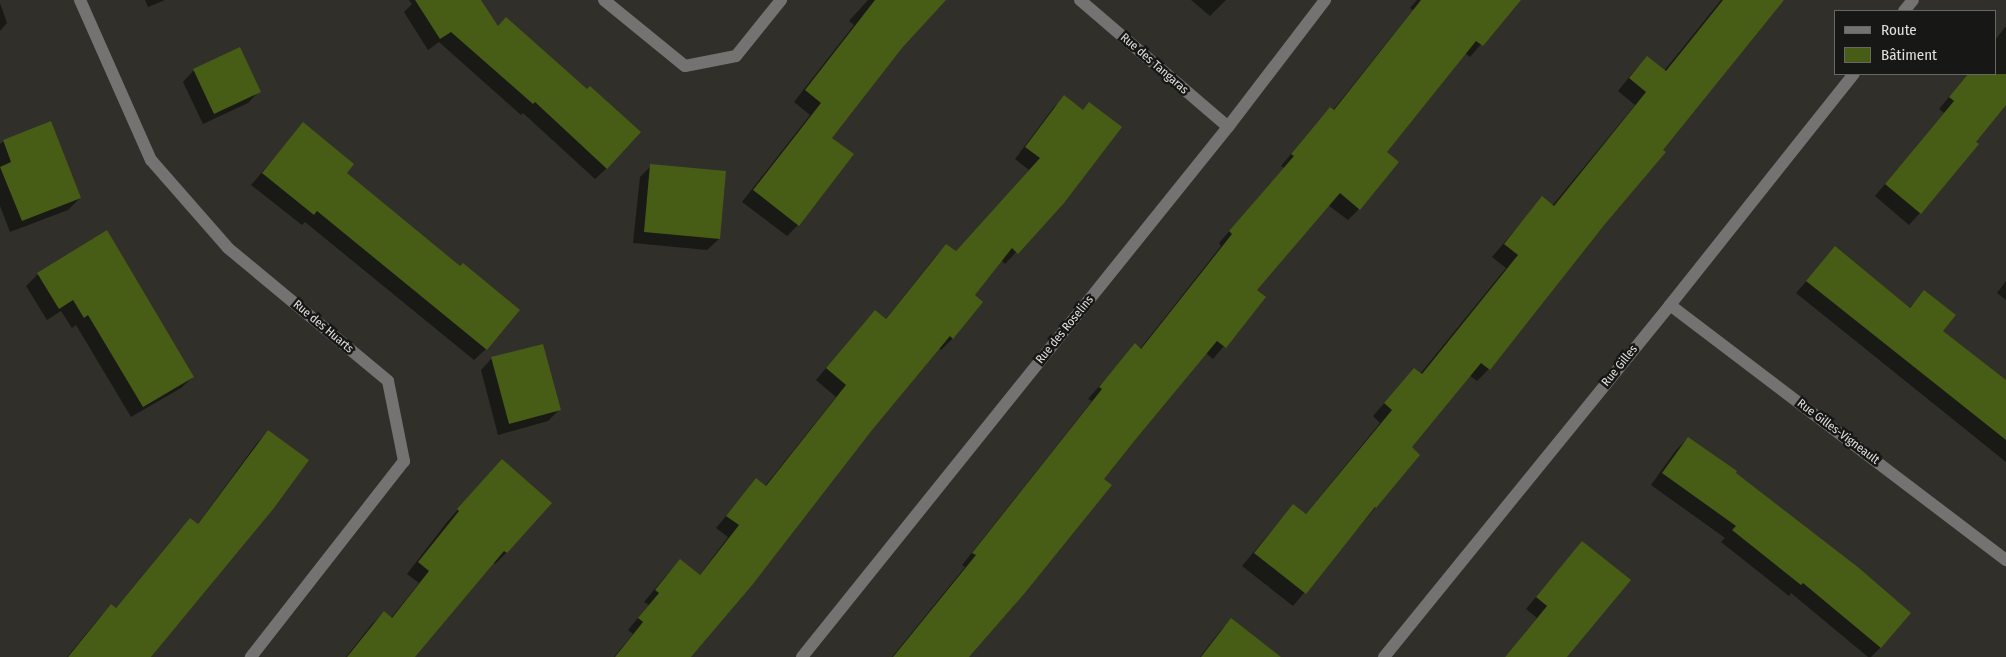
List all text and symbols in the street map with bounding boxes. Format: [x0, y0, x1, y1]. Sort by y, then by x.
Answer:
legend [1834, 10, 1996, 75]
text: Route [1881, 21, 1917, 39]
street label: Rue des Tangaras [1117, 31, 1191, 97]
text: Bâtiment [1881, 46, 1937, 64]
street label: Rue des Roselins [1033, 293, 1097, 367]
street label: Rue des Huarts [290, 298, 356, 356]
street label: Rue Gilles [1599, 343, 1641, 389]
street label: Rue Gilles-Vigneault [1794, 396, 1882, 468]

